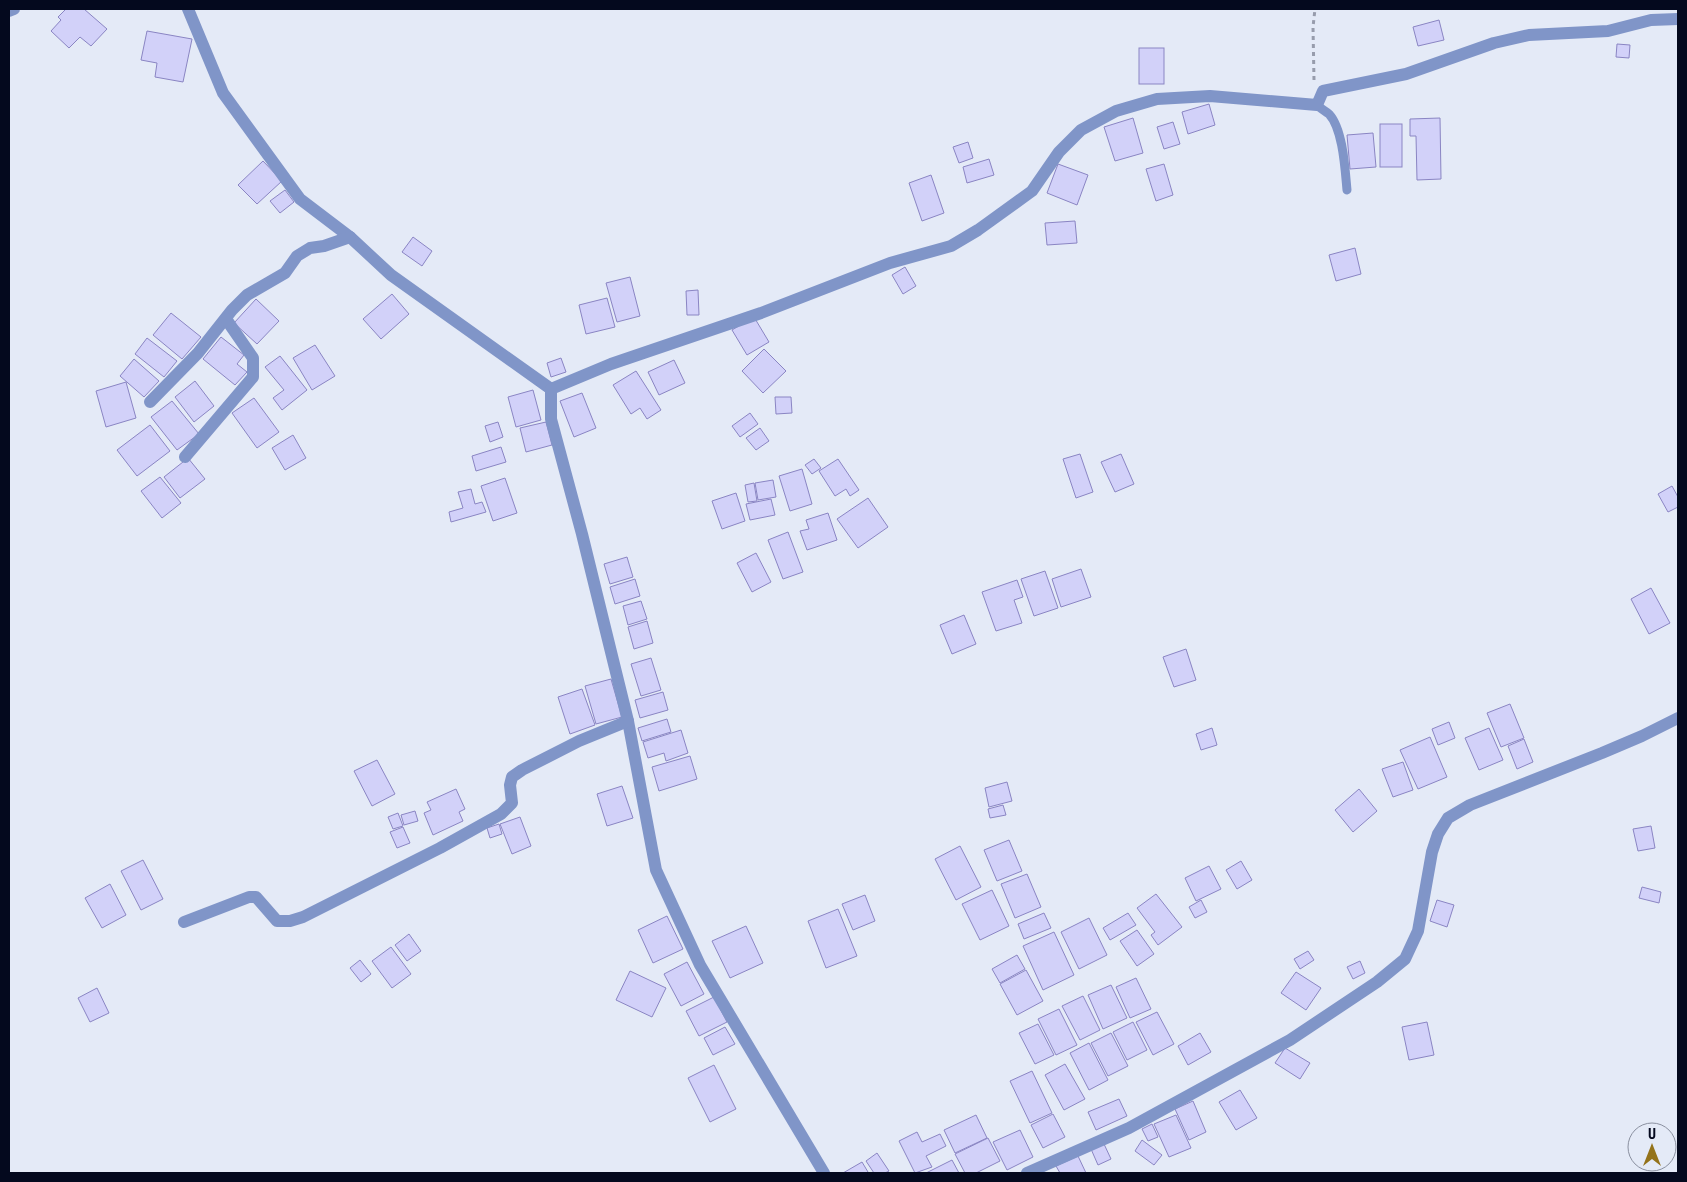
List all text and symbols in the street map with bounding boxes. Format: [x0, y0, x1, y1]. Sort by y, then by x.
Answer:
north arrow [1627, 1122, 1677, 1172]
text: U [1648, 1126, 1656, 1142]

